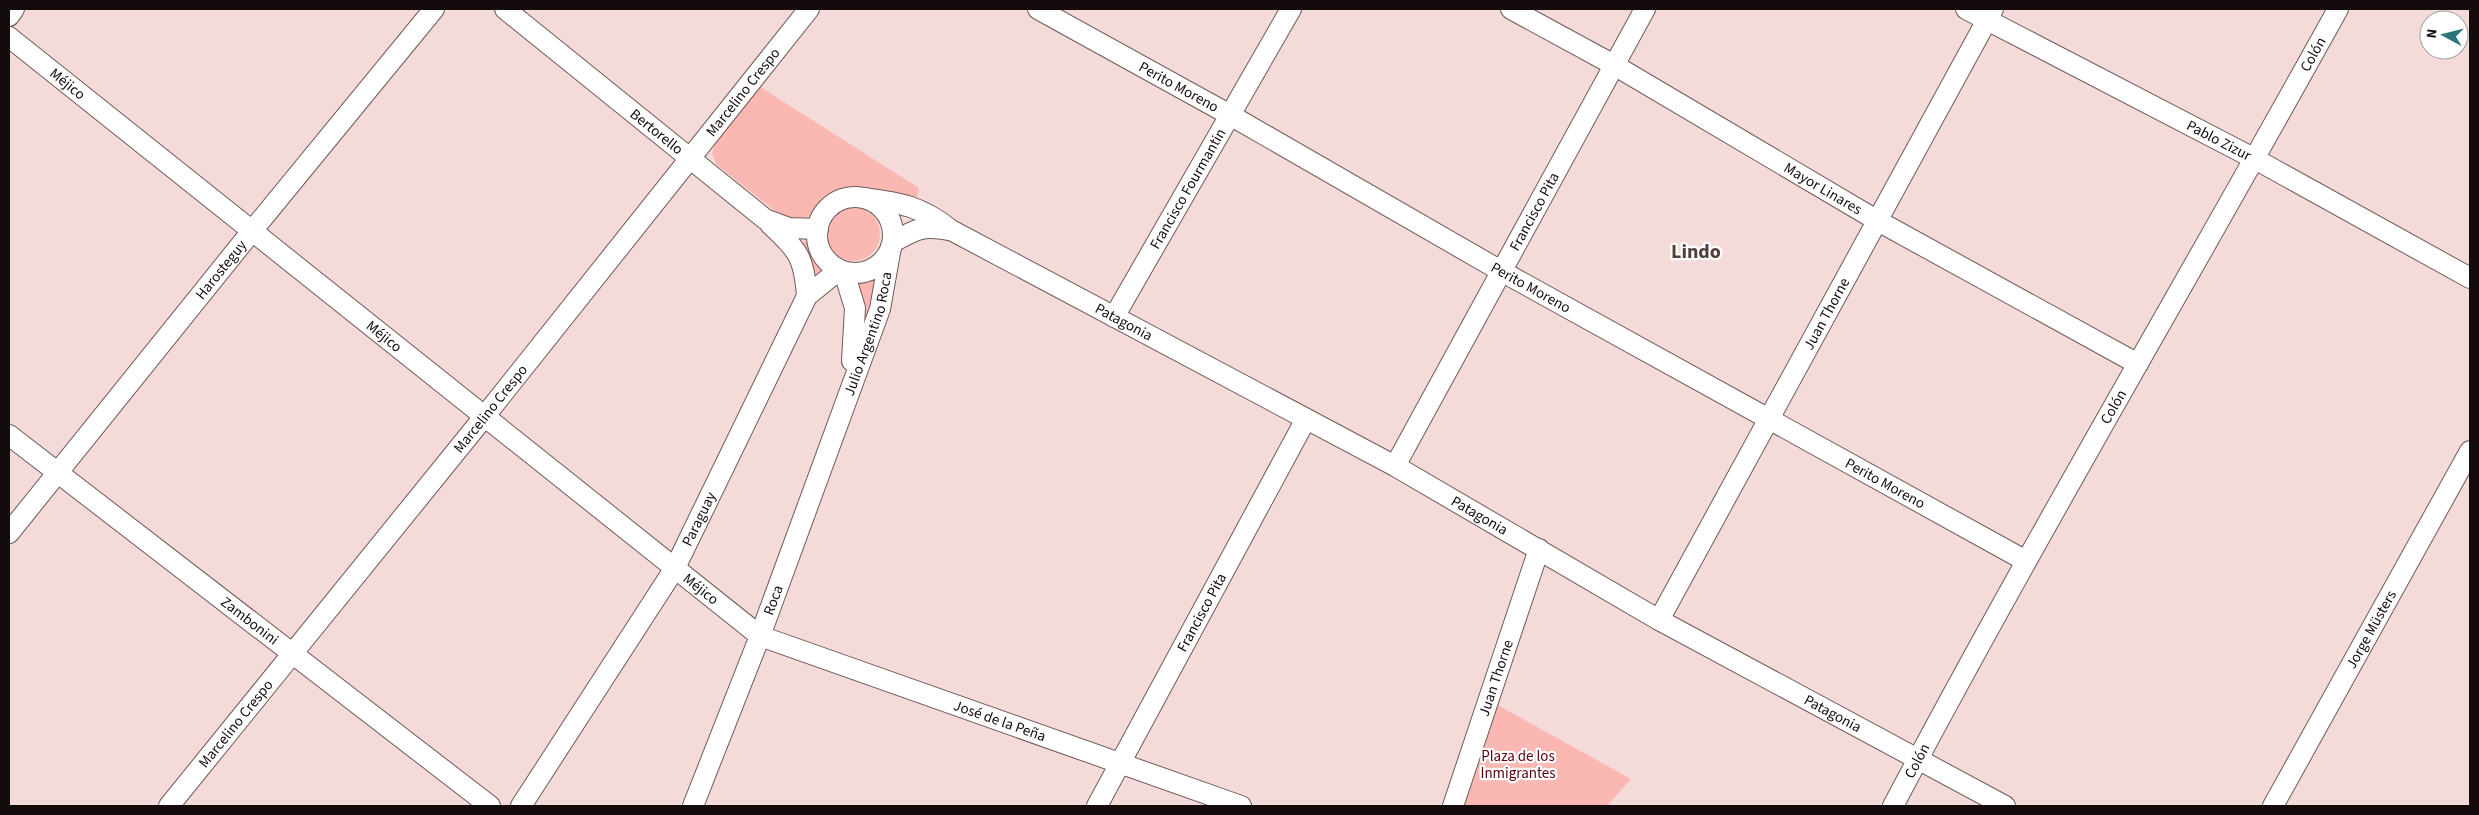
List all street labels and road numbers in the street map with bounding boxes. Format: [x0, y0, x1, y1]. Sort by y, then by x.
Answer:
street label: Colón [2295, 33, 2331, 76]
street label: Marcelino Crespo [701, 43, 785, 141]
street label: Perito Moreno [1135, 56, 1223, 117]
street label: Méjico [45, 63, 90, 105]
street label: Bertorello [626, 104, 688, 159]
street label: Pablo Zizur [2183, 115, 2256, 166]
street label: Francisco Fourmantin [1145, 124, 1231, 253]
street label: Mayor Linares [1780, 157, 1866, 220]
street label: Francisco Pita [1504, 168, 1564, 255]
street label: Harosteguy [190, 235, 251, 304]
street label: Perito Moreno [1487, 257, 1575, 318]
street label: Julio Argentino Roca [839, 270, 897, 399]
street label: Juan Thorne [1798, 274, 1855, 354]
street label: Patagonia [1091, 298, 1156, 346]
street label: Méjico [362, 315, 407, 357]
street label: Marcelino Crespo [448, 360, 532, 458]
street label: Colón [2095, 386, 2132, 428]
street label: Perito Moreno [1841, 453, 1929, 514]
street label: Paraguay [677, 488, 721, 550]
street label: Patagonia [1447, 491, 1512, 540]
street label: Méjico [679, 568, 723, 610]
street label: Francisco Pita [1172, 569, 1231, 656]
street label: Roca [758, 582, 788, 618]
street label: Jorge Müsters [2341, 586, 2401, 673]
street label: Zambonini [216, 592, 283, 650]
street label: Juan Thorne [1473, 637, 1518, 719]
street label: Marcelino Crespo [193, 675, 278, 772]
street label: Patagonia [1800, 689, 1865, 737]
street label: José de la Peña [951, 695, 1049, 747]
street label: Colón [1899, 740, 1935, 782]

